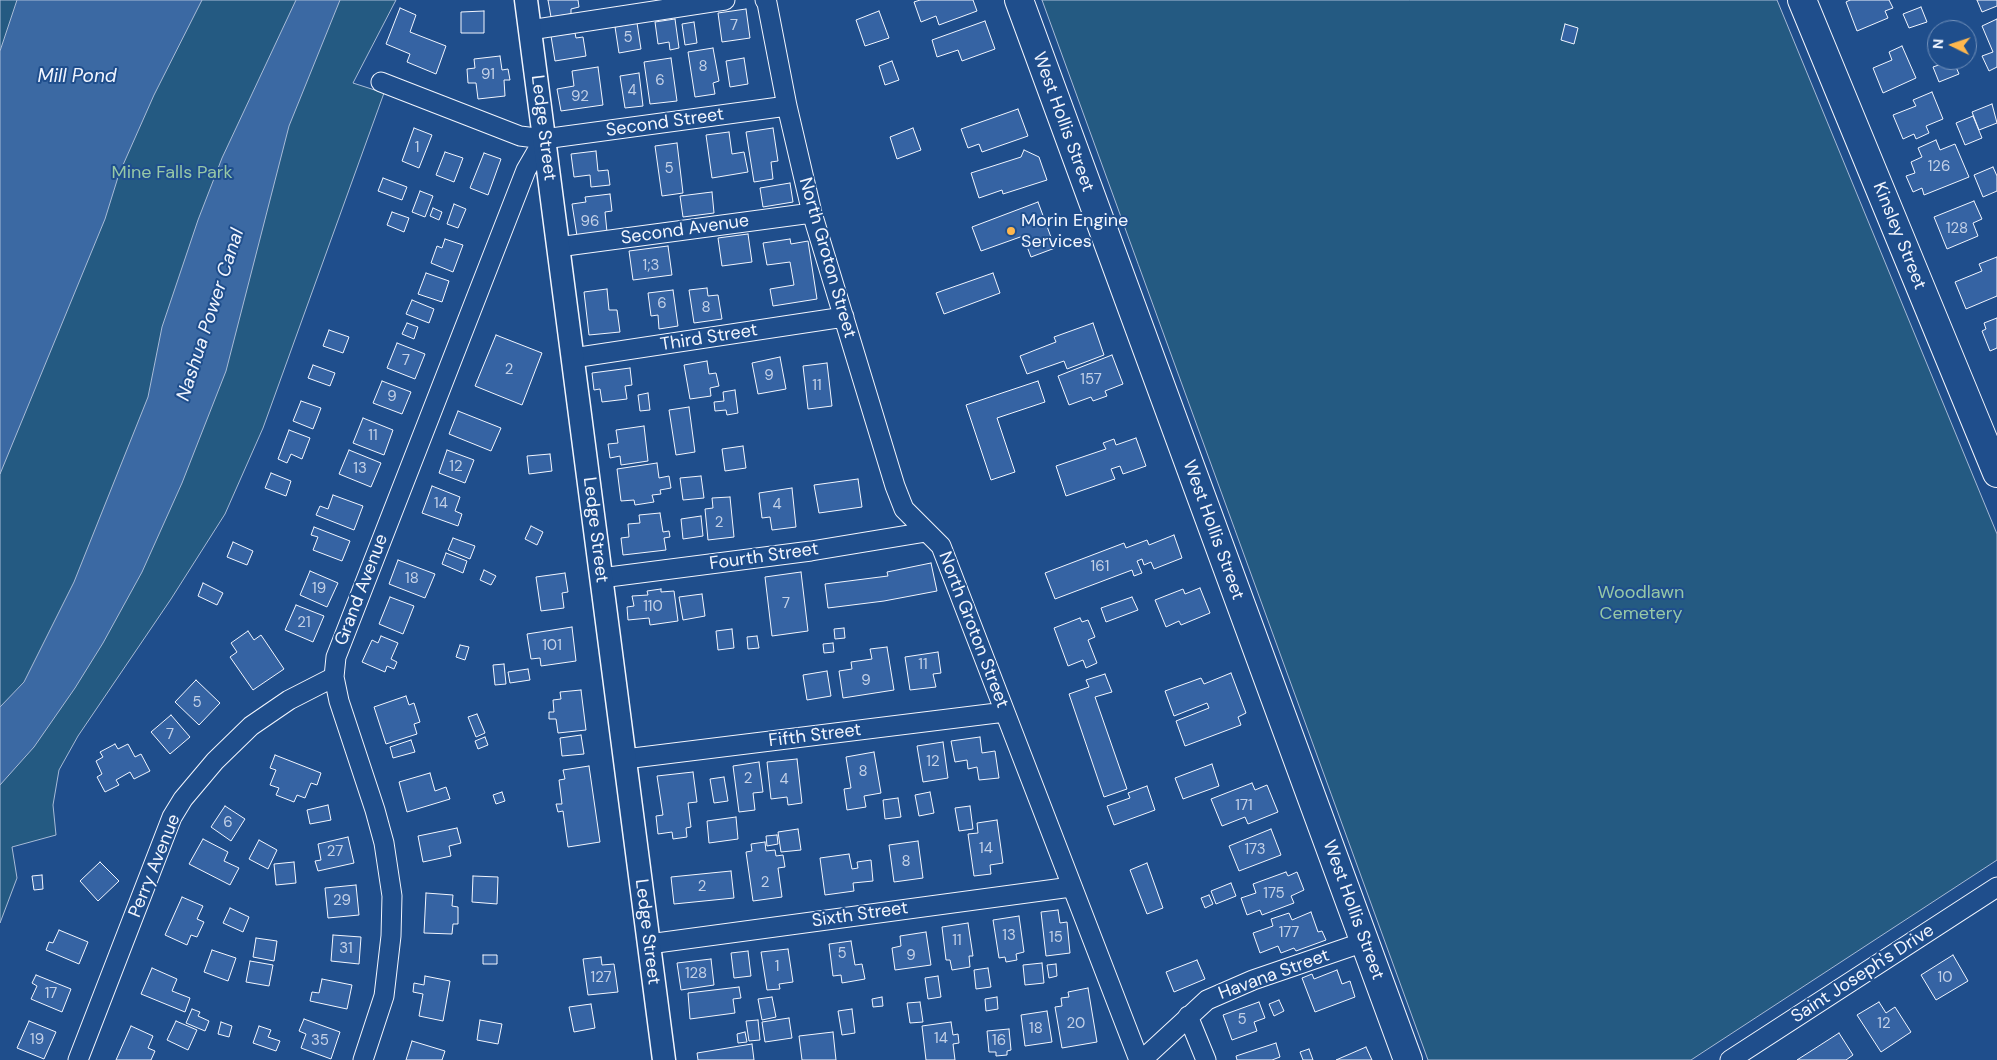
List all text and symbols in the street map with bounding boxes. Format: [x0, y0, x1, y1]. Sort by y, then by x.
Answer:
house number: 7 [730, 17, 738, 35]
north arrow [1927, 20, 1977, 70]
house number: 5 [623, 29, 633, 47]
text: N [1929, 38, 1947, 50]
street label: West Hollis Street [1028, 49, 1098, 195]
house number: 8 [698, 58, 708, 76]
water label: Mill Pond [37, 66, 117, 88]
house number: 91 [481, 66, 495, 84]
house number: 6 [655, 72, 665, 90]
street label: Ledge Street [526, 74, 560, 182]
house number: 4 [627, 82, 637, 100]
house number: 92 [571, 88, 589, 106]
street label: Second Street [605, 104, 725, 142]
house number: 1 [415, 139, 419, 157]
house number: 126 [1928, 158, 1950, 176]
house number: 5 [664, 160, 674, 178]
park label: Mine Falls Park [111, 162, 233, 184]
street label: North Groton Street [794, 175, 860, 341]
street label: Kinsley Street [1868, 179, 1930, 293]
street label: Second Avenue [620, 210, 750, 250]
place label: Morin Engine Services [1021, 210, 1128, 252]
house number: 96 [581, 213, 599, 231]
house number: 128 [1946, 220, 1968, 238]
marker: Morin Engine Services [1005, 225, 1017, 237]
water label: Nashua Power Canal [172, 226, 250, 404]
house number: 1;3 [643, 257, 659, 275]
house number: 6 [657, 295, 667, 313]
house number: 8 [701, 299, 711, 317]
street label: Third Street [659, 320, 759, 356]
house number: 7 [402, 352, 410, 370]
house number: 2 [505, 361, 513, 379]
house number: 9 [764, 367, 774, 385]
house number: 157 [1080, 371, 1102, 389]
house number: 11 [812, 377, 822, 395]
house number: 9 [387, 388, 397, 406]
house number: 11 [368, 427, 378, 445]
street label: West Hollis Street [1178, 457, 1248, 603]
house number: 12 [449, 458, 463, 476]
house number: 13 [353, 460, 367, 478]
street label: Ledge Street [578, 476, 612, 584]
house number: 14 [434, 495, 448, 513]
house number: 4 [772, 496, 782, 514]
house number: 2 [715, 514, 723, 532]
street label: Grand Avenue [331, 531, 393, 649]
street label: Fourth Street [708, 539, 820, 575]
street label: North Groton Street [933, 549, 1013, 711]
house number: 161 [1091, 558, 1109, 576]
house number: 18 [405, 570, 419, 588]
house number: 19 [312, 580, 326, 598]
park label: Woodlawn Cemetery [1598, 582, 1684, 624]
house number: 7 [782, 595, 790, 613]
house number: 110 [643, 598, 663, 616]
house number: 21 [297, 614, 311, 632]
house number: 101 [542, 637, 562, 655]
house number: 11 [918, 656, 928, 674]
house number: 9 [861, 672, 871, 690]
house number: 5 [192, 694, 202, 712]
street label: Fifth Street [767, 720, 863, 752]
house number: 7 [166, 726, 174, 744]
house number: 12 [926, 753, 940, 771]
house number: 8 [858, 763, 868, 781]
house number: 2 [744, 770, 752, 788]
house number: 4 [779, 771, 789, 789]
house number: 171 [1235, 797, 1253, 815]
street label: Perry Avenue [124, 811, 186, 921]
house number: 6 [223, 814, 233, 832]
street label: West Hollis Street [1318, 837, 1388, 983]
house number: 14 [979, 840, 993, 858]
house number: 173 [1244, 841, 1266, 859]
house number: 27 [327, 843, 343, 861]
house number: 8 [901, 853, 911, 871]
house number: 2 [761, 874, 769, 892]
street label: Ledge Street [630, 878, 664, 986]
house number: 2 [698, 878, 706, 896]
house number: 175 [1263, 885, 1285, 903]
house number: 29 [333, 892, 351, 910]
street label: Sixth Street [811, 898, 909, 932]
street label: Saint Joseph's Drive [1788, 920, 1938, 1028]
house number: 177 [1279, 924, 1299, 942]
house number: 13 [1002, 927, 1016, 945]
house number: 15 [1049, 929, 1063, 947]
house number: 11 [952, 932, 962, 950]
house number: 31 [339, 940, 353, 958]
house number: 5 [837, 945, 847, 963]
street label: Havana Street [1216, 945, 1332, 1005]
house number: 9 [906, 947, 916, 965]
house number: 1 [775, 958, 779, 976]
house number: 128 [685, 965, 707, 983]
house number: 127 [590, 969, 612, 987]
house number: 10 [1938, 969, 1952, 987]
house number: 17 [45, 985, 57, 1003]
house number: 5 [1237, 1011, 1247, 1029]
house number: 20 [1067, 1015, 1085, 1033]
house number: 12 [1877, 1015, 1891, 1033]
house number: 18 [1029, 1020, 1043, 1038]
house number: 14 [934, 1030, 948, 1048]
house number: 19 [30, 1031, 44, 1049]
house number: 35 [311, 1032, 329, 1050]
house number: 16 [992, 1032, 1006, 1050]

